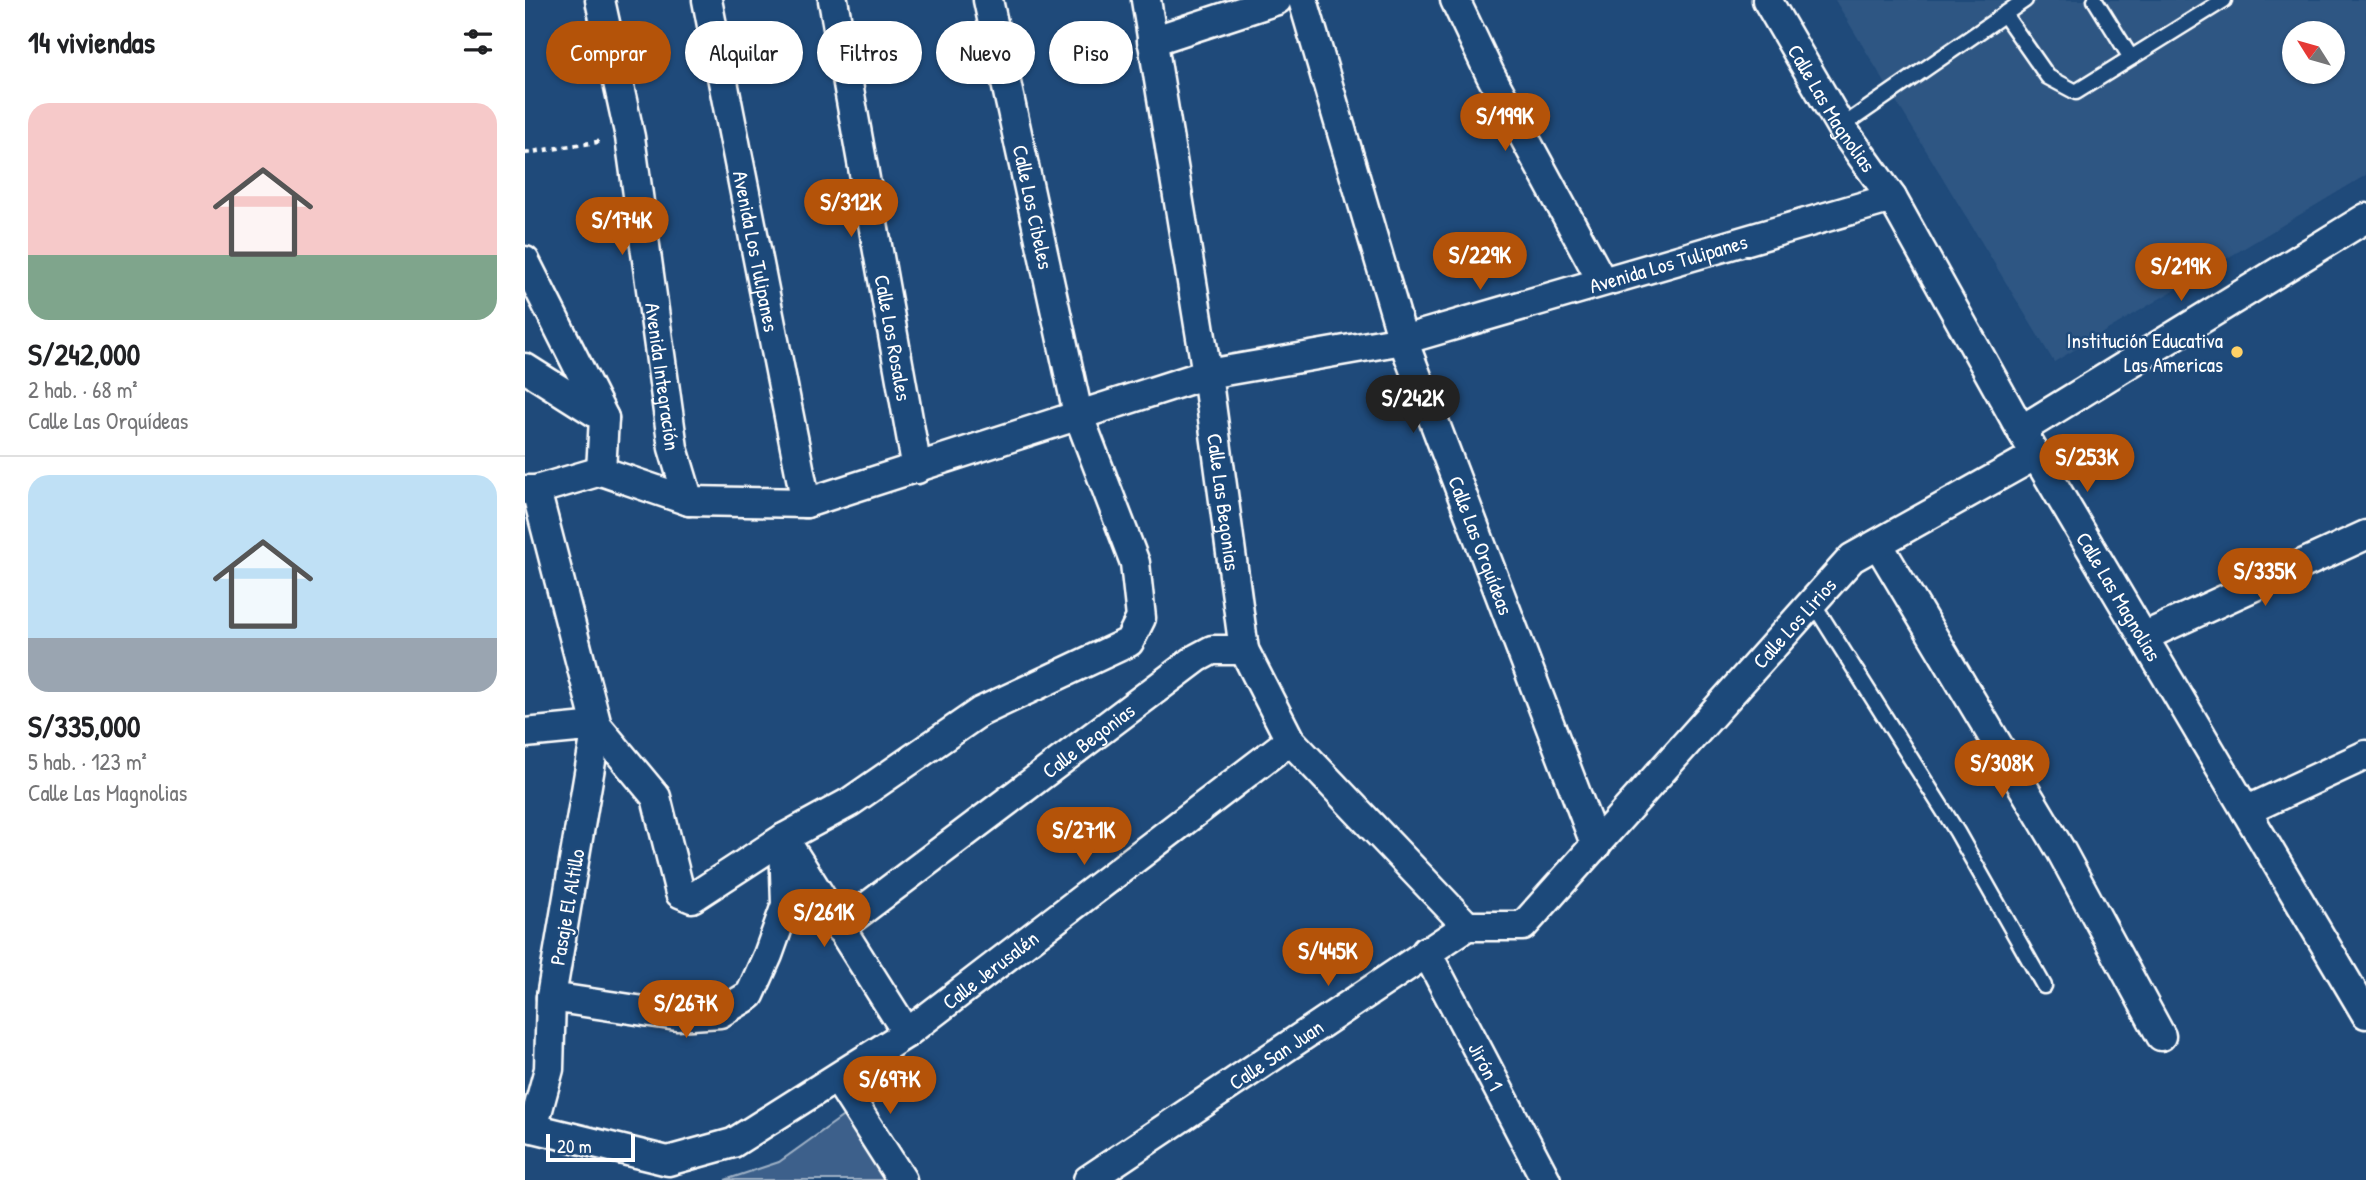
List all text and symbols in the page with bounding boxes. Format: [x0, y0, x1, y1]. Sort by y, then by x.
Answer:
chip: Comprar [546, 21, 671, 84]
chip: Alquilar [685, 21, 803, 84]
chip: Filtros [817, 21, 922, 84]
chip: Nuevo [936, 21, 1035, 84]
chip: Piso [1049, 21, 1133, 84]
north arrow [2282, 21, 2345, 84]
map controls [2282, 21, 2345, 84]
text: 14 viviendas [28, 22, 155, 62]
icon: filters [459, 23, 497, 61]
street label: Calle Las Magnolias [1781, 39, 1883, 178]
pin: S/199K [1448, 94, 1562, 153]
text: S/199K [1476, 100, 1534, 131]
street label: Calle Los Cibeles [1006, 142, 1060, 272]
icon: home [200, 149, 326, 275]
street label: Avenida Los Tulipanes [726, 168, 786, 334]
pin: S/312K [794, 180, 908, 239]
text: S/312K [820, 186, 882, 217]
pin: S/174K [565, 198, 679, 257]
text: S/174K [592, 204, 652, 235]
street label: Avenida Los Tulipanes [1586, 226, 1751, 300]
pin: S/229K [1423, 232, 1537, 292]
text: S/229K [1449, 239, 1511, 270]
pin: S/219K [2124, 244, 2238, 303]
text: S/219K [2151, 250, 2211, 281]
street label: Calle Los Rosales [868, 272, 919, 403]
street label: Avenida Integración [639, 301, 688, 452]
place label: Institución Educativa Las Americas [2066, 326, 2223, 379]
text: S/242,000 [28, 334, 140, 374]
marker: Institución Educativa Las Americas [2229, 344, 2245, 360]
text: 2 hab. · 68 m² [28, 374, 138, 405]
pin: S/242K [1356, 376, 1470, 435]
text: S/242K [1382, 382, 1444, 413]
text: Calle Las Orquídeas [28, 405, 188, 436]
street label: Calle Las Begonias [1201, 431, 1248, 572]
pin: S/253K [2030, 434, 2144, 494]
text: S/253K [2055, 441, 2119, 472]
street label: Calle Las Orquídeas [1442, 472, 1521, 619]
icon: home [200, 521, 326, 647]
street label: Calle Las Magnolias [2070, 526, 2169, 666]
pin: S/335K [2208, 548, 2322, 608]
text: S/335K [2234, 555, 2296, 586]
street label: Calle Los Lirios [1746, 571, 1843, 675]
street label: Calle Begonias [1036, 696, 1141, 785]
text: S/335,000 [28, 706, 140, 746]
pin: S/308K [1945, 740, 2059, 800]
text: 5 hab. · 123 m² [28, 746, 147, 777]
text: S/308K [1971, 747, 2033, 778]
text: Calle Las Magnolias [28, 777, 187, 808]
pin: S/271K [1027, 808, 1141, 867]
text: S/271K [1053, 814, 1115, 845]
street label: Pasaje El Altillo [542, 847, 592, 967]
pin: S/261K [767, 890, 881, 949]
text: S/261K [794, 896, 854, 927]
street label: Calle Jerusalén [936, 923, 1044, 1016]
pin: S/445K [1271, 928, 1385, 988]
text: S/445K [1298, 935, 1358, 966]
pin: S/267K [629, 981, 743, 1040]
text: S/267K [654, 987, 718, 1018]
street label: Calle San Juan [1223, 1012, 1329, 1096]
street label: Jirón 1 [1462, 1037, 1511, 1095]
pin: S/697K [833, 1056, 947, 1116]
text: S/697K [859, 1063, 921, 1094]
scale bar [546, 1131, 635, 1163]
text: 20 m [557, 1133, 592, 1159]

